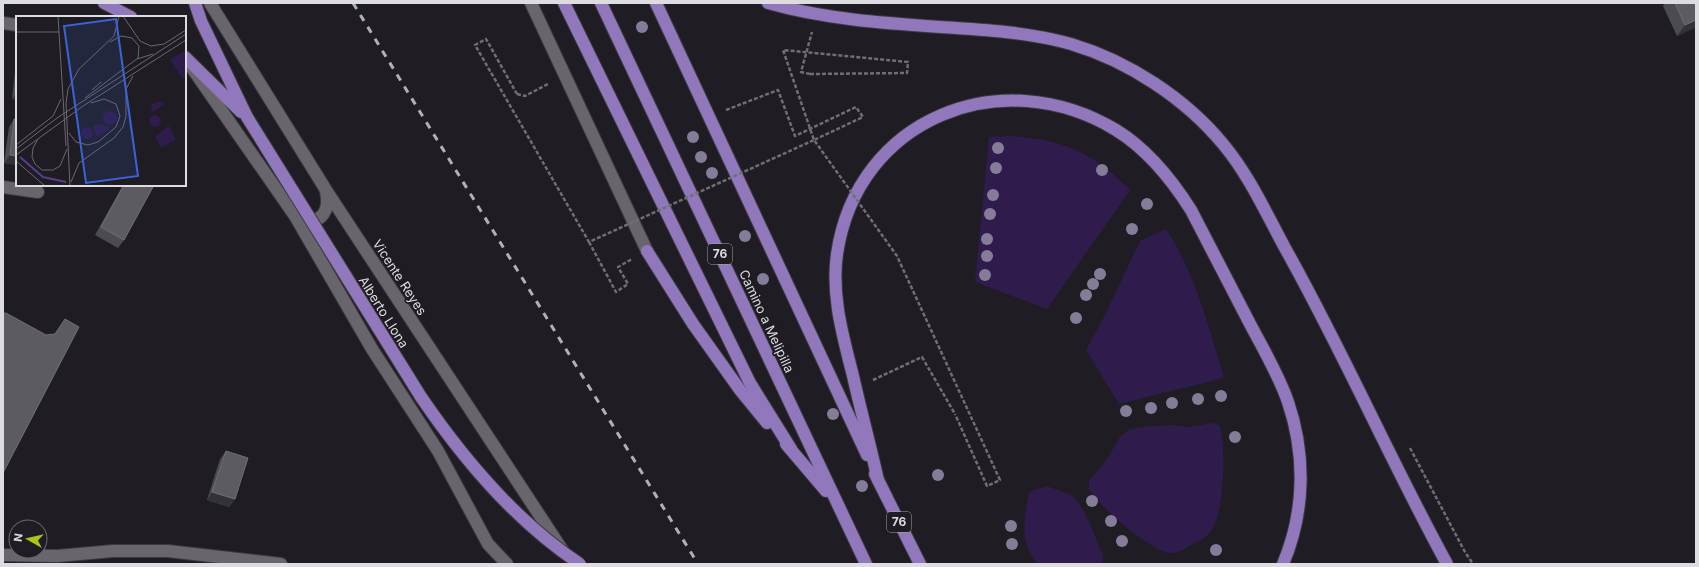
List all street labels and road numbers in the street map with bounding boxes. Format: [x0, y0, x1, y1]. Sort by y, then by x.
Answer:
street label: Vicente Reyes [370, 236, 431, 318]
road number: 76 [708, 244, 732, 264]
street label: Camino a Melipilla [736, 267, 798, 375]
street label: Alberto Llona [356, 273, 412, 351]
road number: 76 [887, 512, 911, 532]

